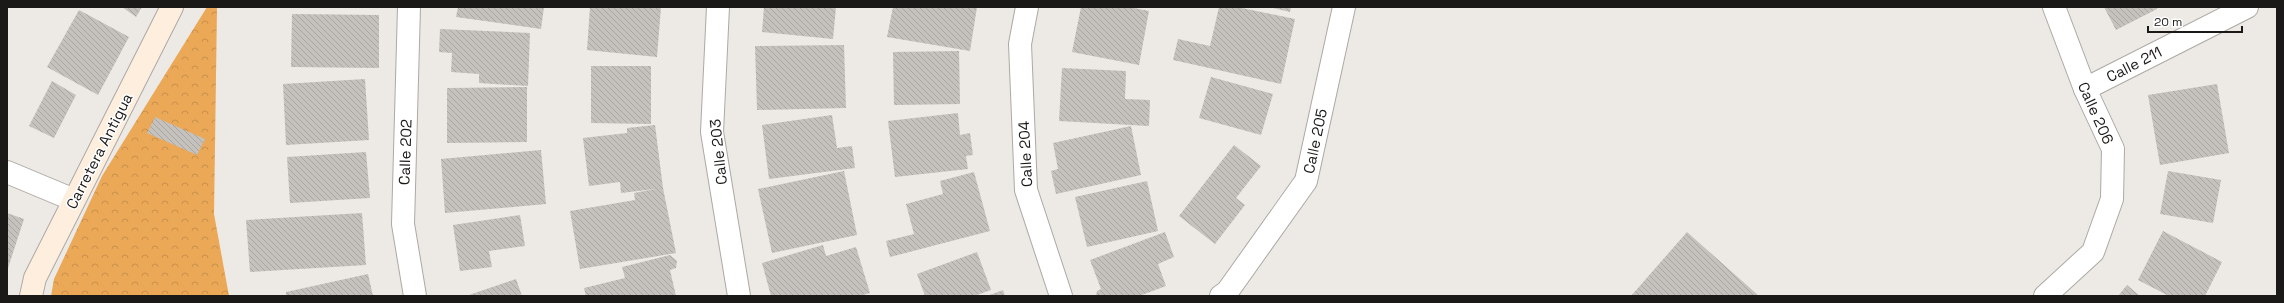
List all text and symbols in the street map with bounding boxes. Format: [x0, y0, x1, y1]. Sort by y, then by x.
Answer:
scale bar [2148, 8, 2242, 34]
text: 20 m [2154, 14, 2182, 30]
street label: Calle 211 [2103, 42, 2165, 86]
street label: Calle 206 [2074, 79, 2118, 147]
street label: Carretera Antigua [62, 90, 137, 212]
street label: Calle 205 [1299, 107, 1331, 175]
street label: Calle 203 [705, 118, 731, 186]
street label: Calle 202 [394, 119, 416, 185]
street label: Calle 204 [1014, 120, 1036, 188]

